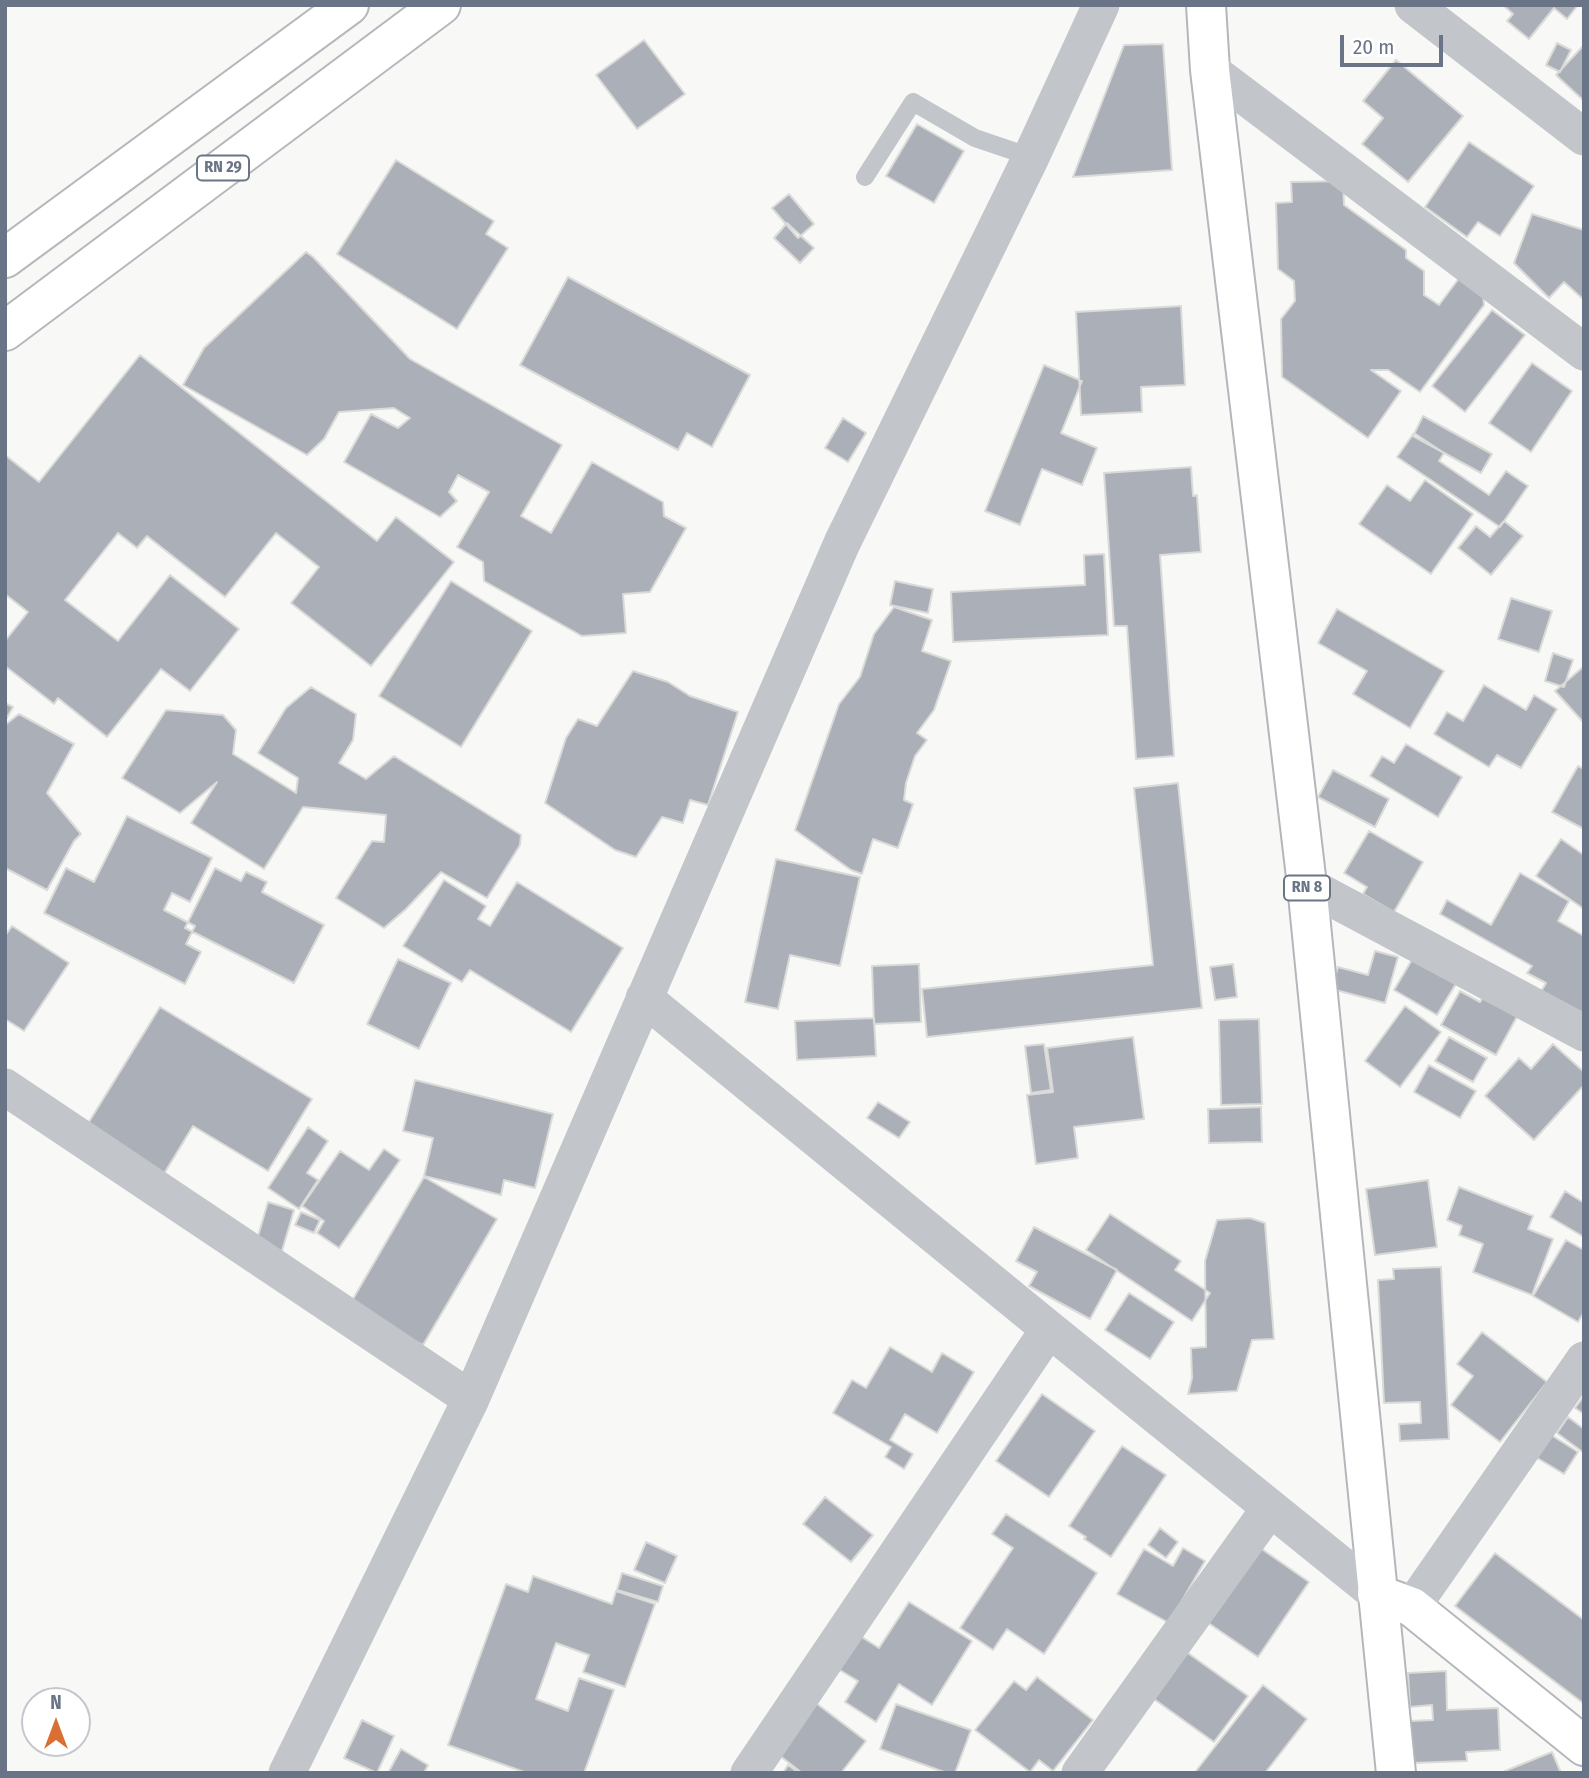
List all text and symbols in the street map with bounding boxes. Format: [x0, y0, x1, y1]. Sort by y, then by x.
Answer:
scale bar [1344, 21, 1447, 65]
text: 20 m [1353, 34, 1394, 60]
road number: RN 29 [197, 156, 249, 180]
road number: RN 8 [1284, 876, 1330, 900]
north arrow [21, 1687, 91, 1757]
text: N [50, 1691, 62, 1714]

